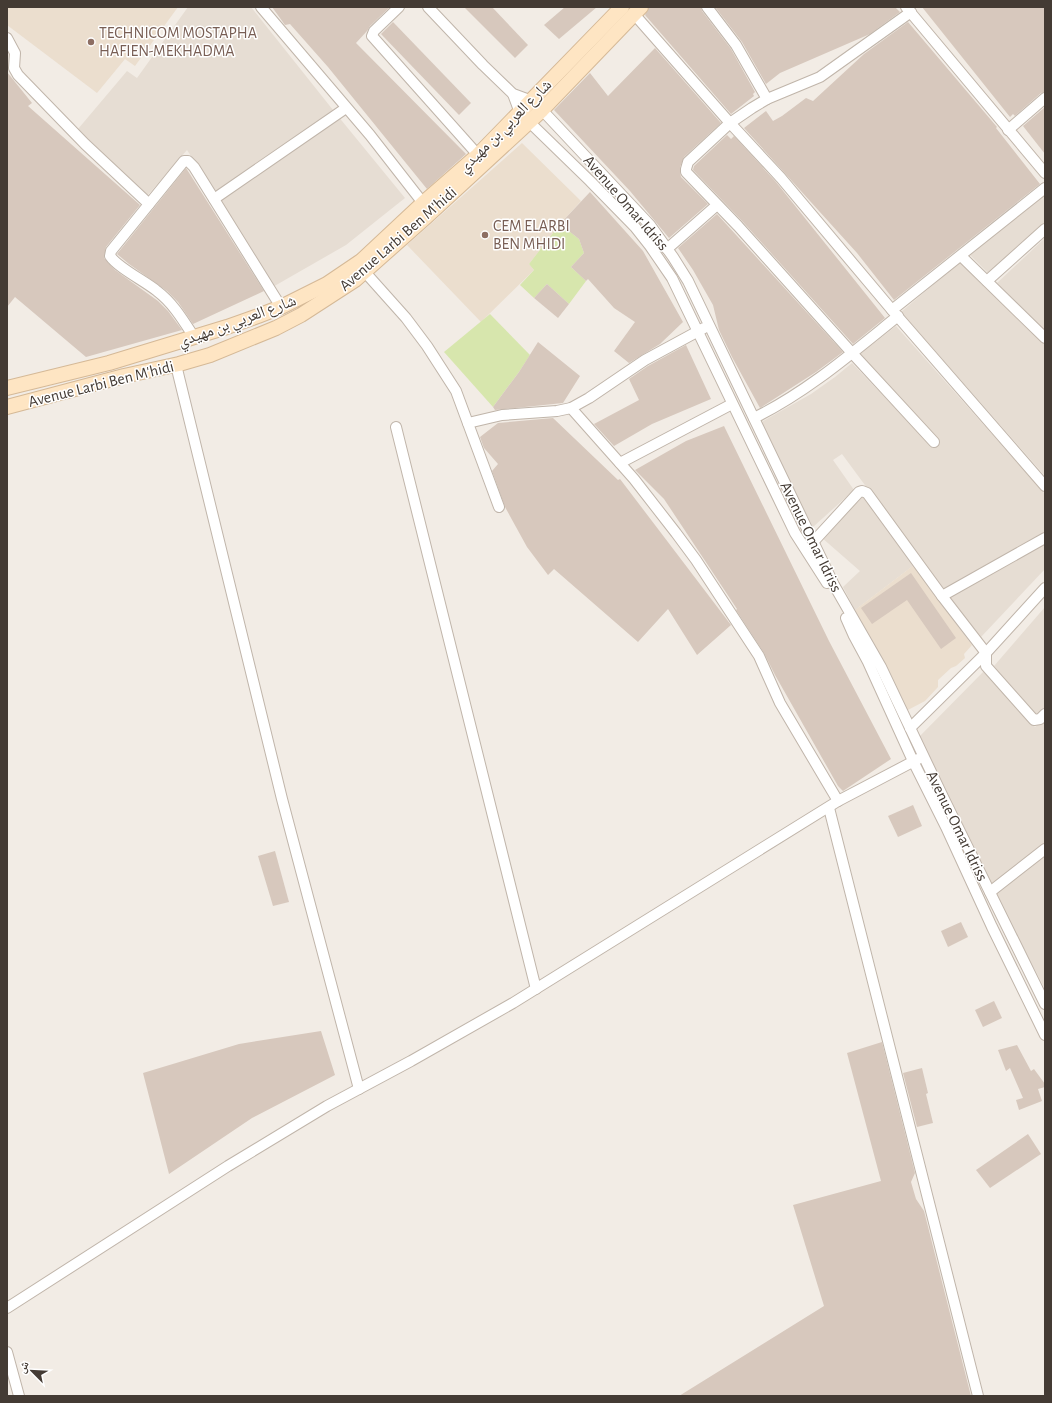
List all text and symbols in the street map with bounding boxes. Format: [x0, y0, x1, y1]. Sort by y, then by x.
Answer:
place label: TECHNICOM MOSTAPHA HAFIEN-MEKHADMA [99, 25, 257, 59]
marker: TECHNICOM MOSTAPHA HAFIEN-MEKHADMA [86, 37, 96, 47]
street label: شارع العربي بن مهيدي [455, 76, 558, 179]
street label: Avenue Omar Idriss [580, 152, 672, 254]
street label: Avenue Larbi Ben M'hidi [336, 184, 460, 294]
place label: CEM ELARBI BEN MHIDI [493, 218, 570, 252]
marker: CEM ELARBI BEN MHIDI [480, 230, 490, 240]
street label: شارع العربي بن مهيدي [176, 292, 300, 354]
street label: Avenue Larbi Ben M'hidi [27, 358, 175, 410]
street label: Avenue Omar Idriss [777, 479, 845, 595]
street label: Avenue Omar Idriss [923, 768, 991, 884]
north arrow [12, 1351, 52, 1391]
text: ش [16, 1359, 33, 1376]

